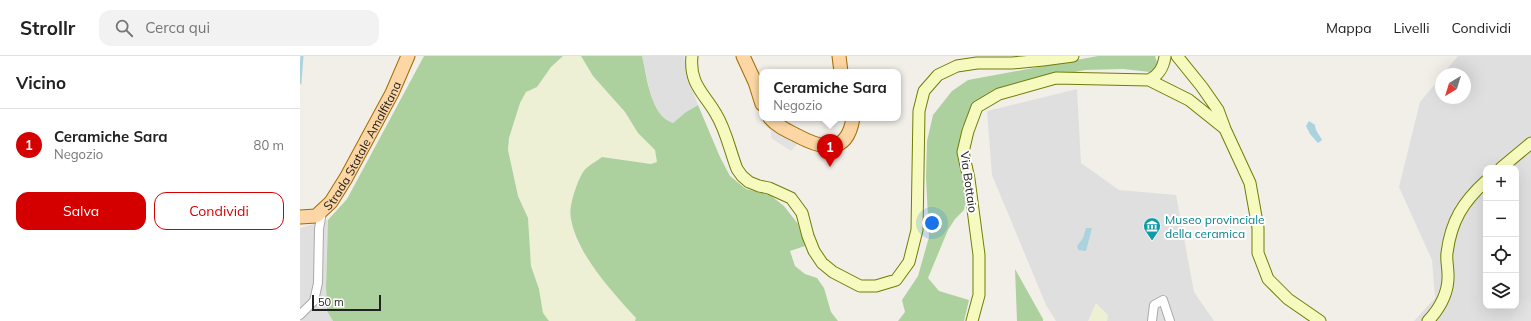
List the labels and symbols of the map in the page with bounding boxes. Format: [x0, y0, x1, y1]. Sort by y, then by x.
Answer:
north arrow [1435, 68, 1471, 104]
street label: Strada Statale Amalfitana [320, 79, 404, 213]
pin: 1 [817, 134, 843, 167]
street label: Via Bottaio [957, 150, 981, 214]
place label: Museo provinciale della ceramica [1165, 212, 1265, 241]
your location [922, 213, 942, 233]
museum icon: Museo provinciale della ceramica [1142, 216, 1162, 241]
scale bar [312, 293, 381, 312]

